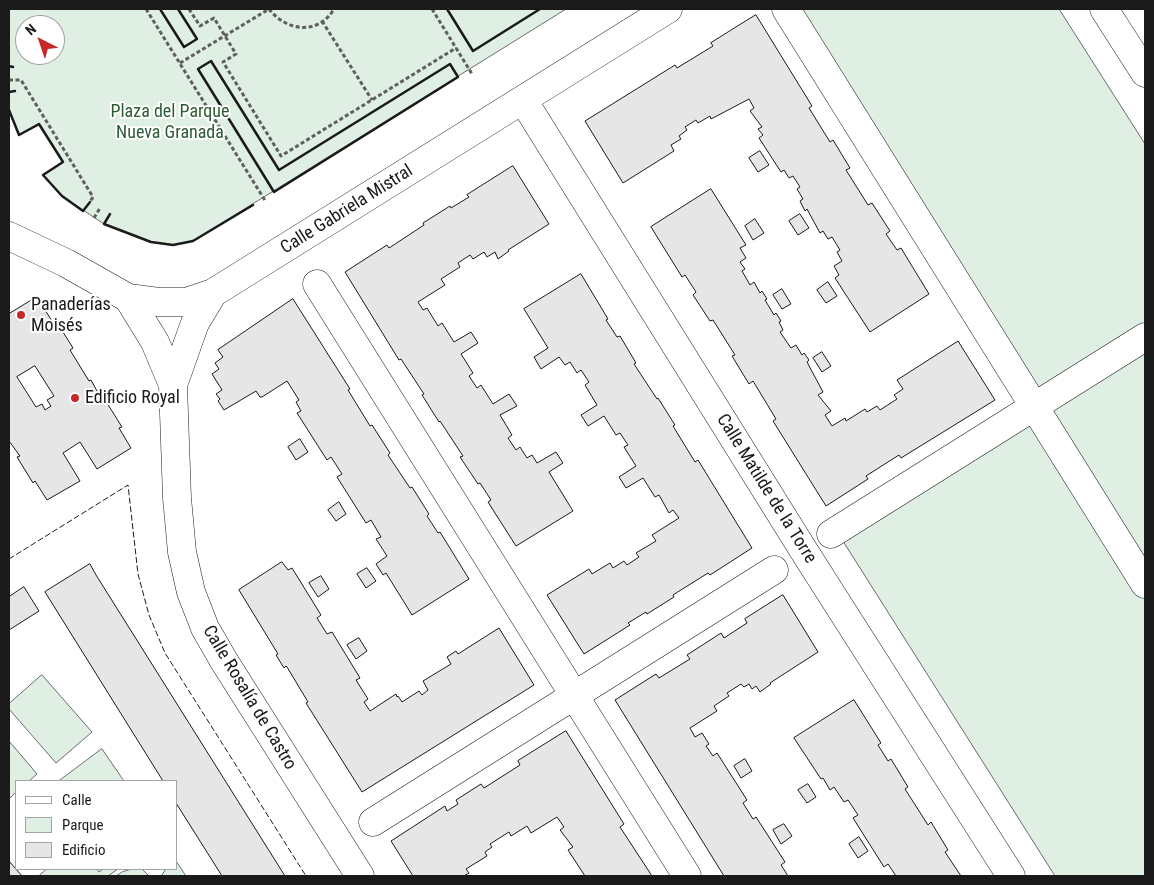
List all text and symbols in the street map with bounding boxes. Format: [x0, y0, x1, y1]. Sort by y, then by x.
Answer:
north arrow [15, 15, 65, 65]
text: N [22, 21, 39, 38]
park label: Plaza del Parque Nueva Granada [111, 101, 229, 144]
street label: Calle Gabriela Mistral [277, 161, 417, 259]
place label: Panaderías Moisés [31, 294, 111, 336]
marker: Panaderías Moisés [15, 309, 27, 321]
place label: Edificio Royal [85, 387, 180, 409]
marker: Edificio Royal [69, 392, 81, 404]
street label: Calle Matilde de la Torre [711, 410, 821, 568]
street label: Calle Rosalía de Castro [197, 622, 301, 774]
legend [15, 780, 178, 870]
text: Calle [62, 791, 92, 809]
text: Parque [62, 816, 104, 834]
text: Edificio [62, 841, 105, 859]

